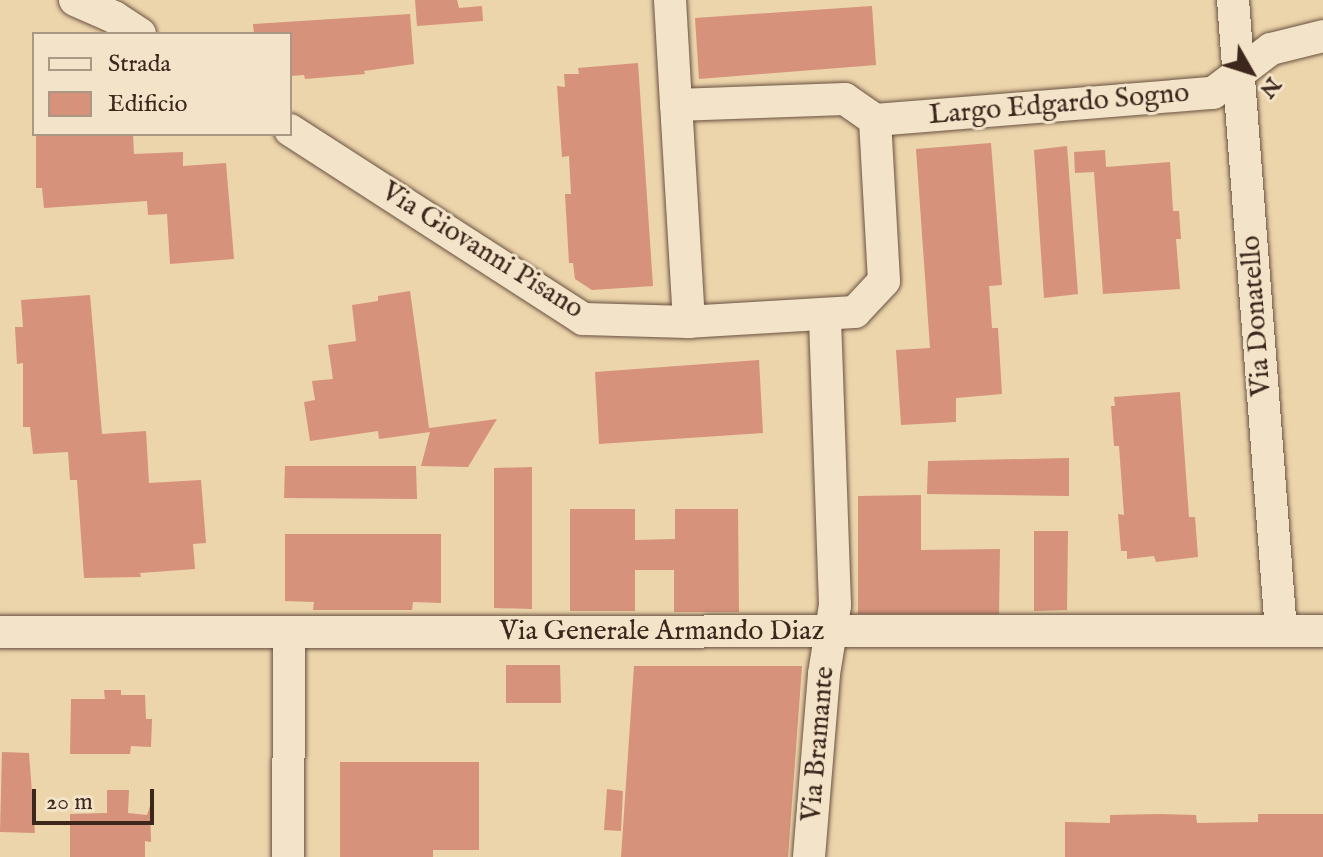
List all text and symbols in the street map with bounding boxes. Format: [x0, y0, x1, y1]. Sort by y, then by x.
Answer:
legend [32, 32, 292, 136]
north arrow [1211, 32, 1291, 112]
text: Strada [108, 49, 171, 80]
text: N [1253, 71, 1287, 103]
street label: Largo Edgardo Sogno [927, 77, 1191, 133]
text: Edificio [108, 89, 187, 120]
street label: Via Giovanni Pisano [375, 175, 589, 327]
street label: Via Donatello [1235, 234, 1279, 398]
street label: Via Generale Armando Diaz [500, 615, 824, 649]
street label: Via Bramante [795, 665, 843, 823]
scale bar [36, 773, 158, 823]
text: 20 m [46, 787, 93, 818]

